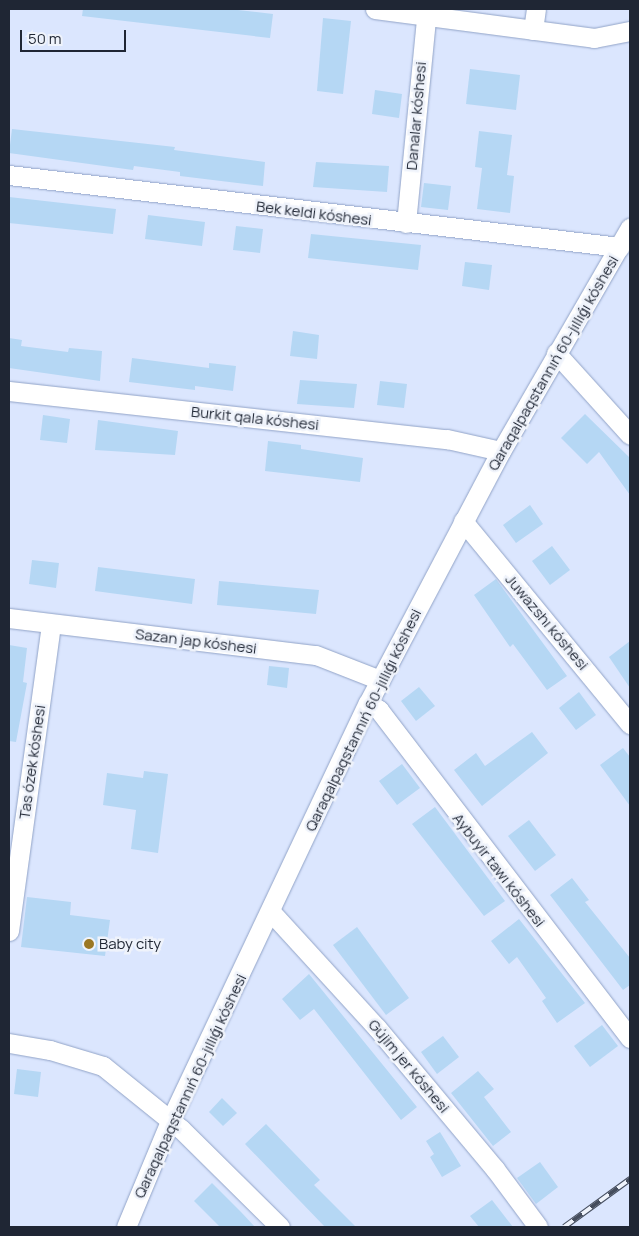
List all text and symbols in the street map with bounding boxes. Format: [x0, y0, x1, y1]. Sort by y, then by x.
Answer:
scale bar [22, 20, 129, 52]
text: 50 m [28, 28, 62, 49]
street label: Danalar kóshesi [402, 61, 430, 171]
street label: Bek keldi kóshesi [255, 197, 373, 229]
street label: Qaraqalpaqstannıń 60-jıllıǵı kóshesi [484, 252, 622, 474]
street label: Burkit qala kóshesi [190, 402, 320, 434]
street label: Juwazshı kóshesi [502, 570, 592, 674]
street label: Qaraqalpaqstannıń 60-jıllıǵı kóshesi [301, 606, 425, 834]
street label: Sazan jap kóshesi [134, 625, 258, 657]
street label: Tas ózek kóshesi [15, 704, 49, 820]
street label: Aybuyir tawı kóshesi [449, 810, 549, 930]
place label: Baby city [99, 935, 161, 953]
marker: Baby city [83, 938, 95, 950]
street label: Qaraqalpaqstannıń 60-jıllıǵı kóshesi [130, 971, 250, 1201]
street label: Gújim jer kóshesi [365, 1016, 453, 1116]

